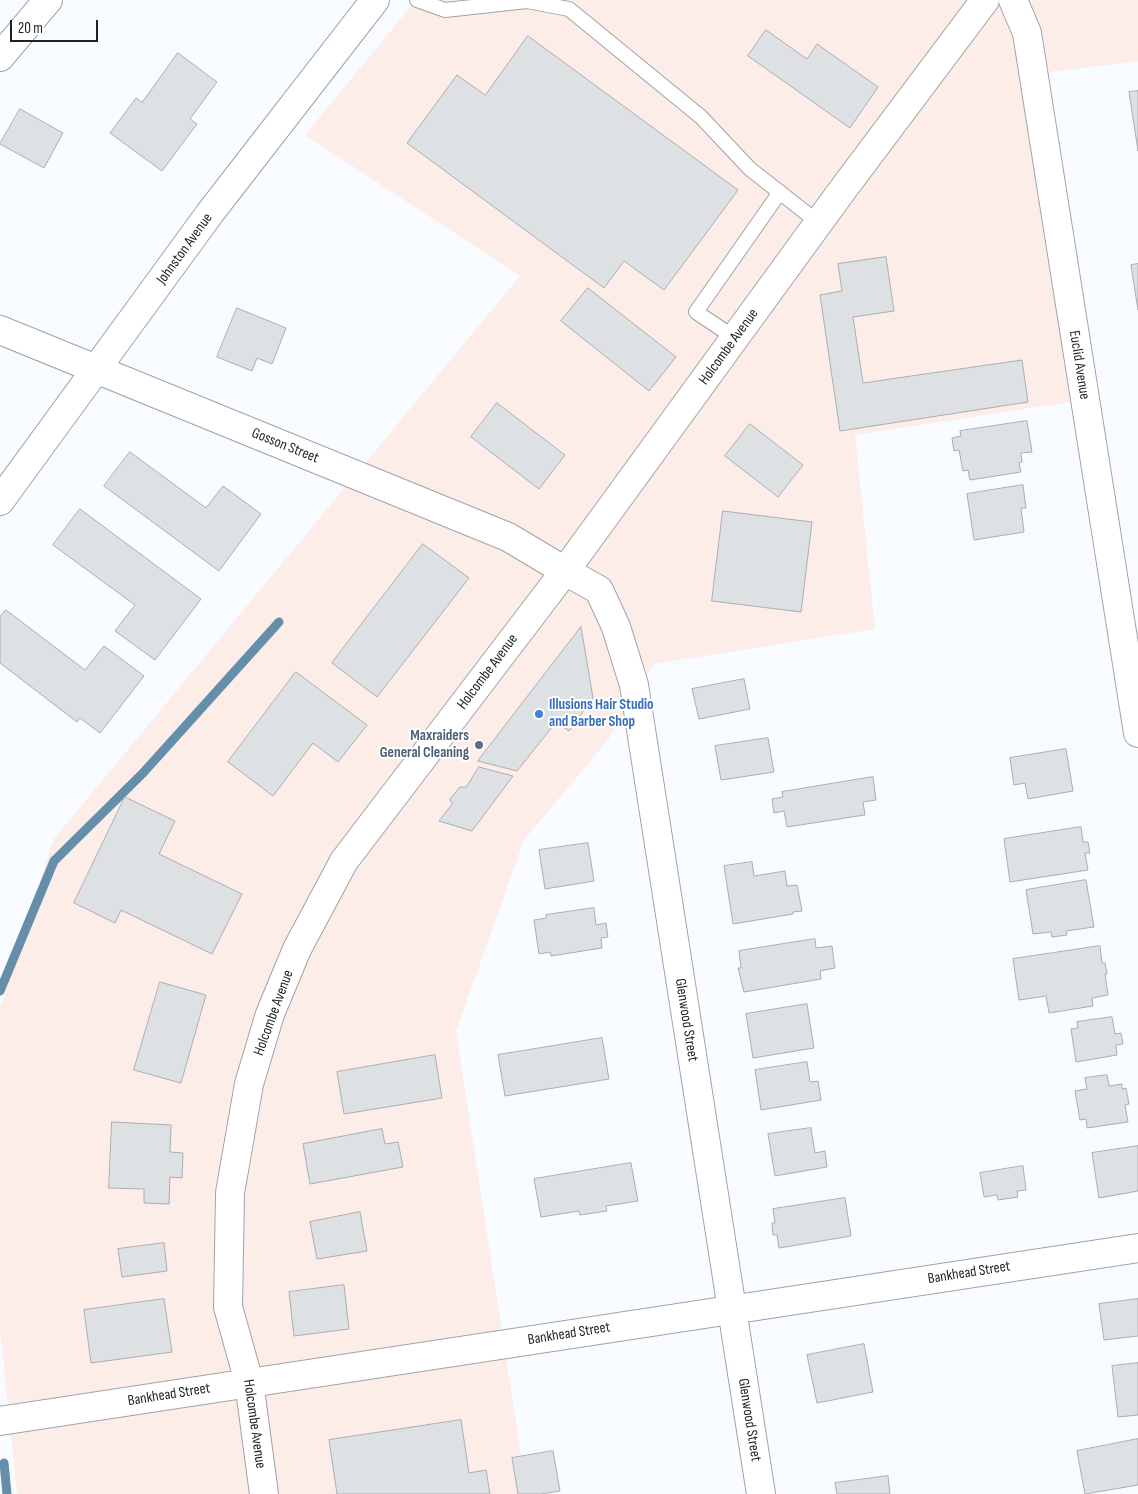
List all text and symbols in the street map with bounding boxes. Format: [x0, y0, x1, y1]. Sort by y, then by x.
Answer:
scale bar [12, 10, 100, 42]
text: 20 m [18, 19, 43, 38]
street label: Johnston Avenue [153, 210, 217, 288]
street label: Holcombe Avenue [695, 305, 763, 389]
street label: Euclid Avenue [1065, 329, 1093, 401]
street label: Gosson Street [249, 424, 321, 468]
street label: Holcombe Avenue [454, 631, 522, 713]
place label: Illusions Hair Studio and Barber Shop [549, 696, 654, 731]
marker: Illusions Hair Studio and Barber Shop [533, 708, 545, 720]
place label: Maxraiders General Cleaning [380, 727, 469, 762]
marker: Maxraiders General Cleaning [473, 739, 485, 751]
street label: Holcombe Avenue [250, 968, 298, 1058]
street label: Glenwood Street [671, 977, 701, 1063]
street label: Bankhead Street [927, 1258, 1011, 1288]
street label: Bankhead Street [527, 1319, 611, 1349]
street label: Glenwood Street [734, 1377, 764, 1463]
street label: Holcombe Avenue [239, 1378, 269, 1470]
street label: Bankhead Street [127, 1380, 211, 1410]

